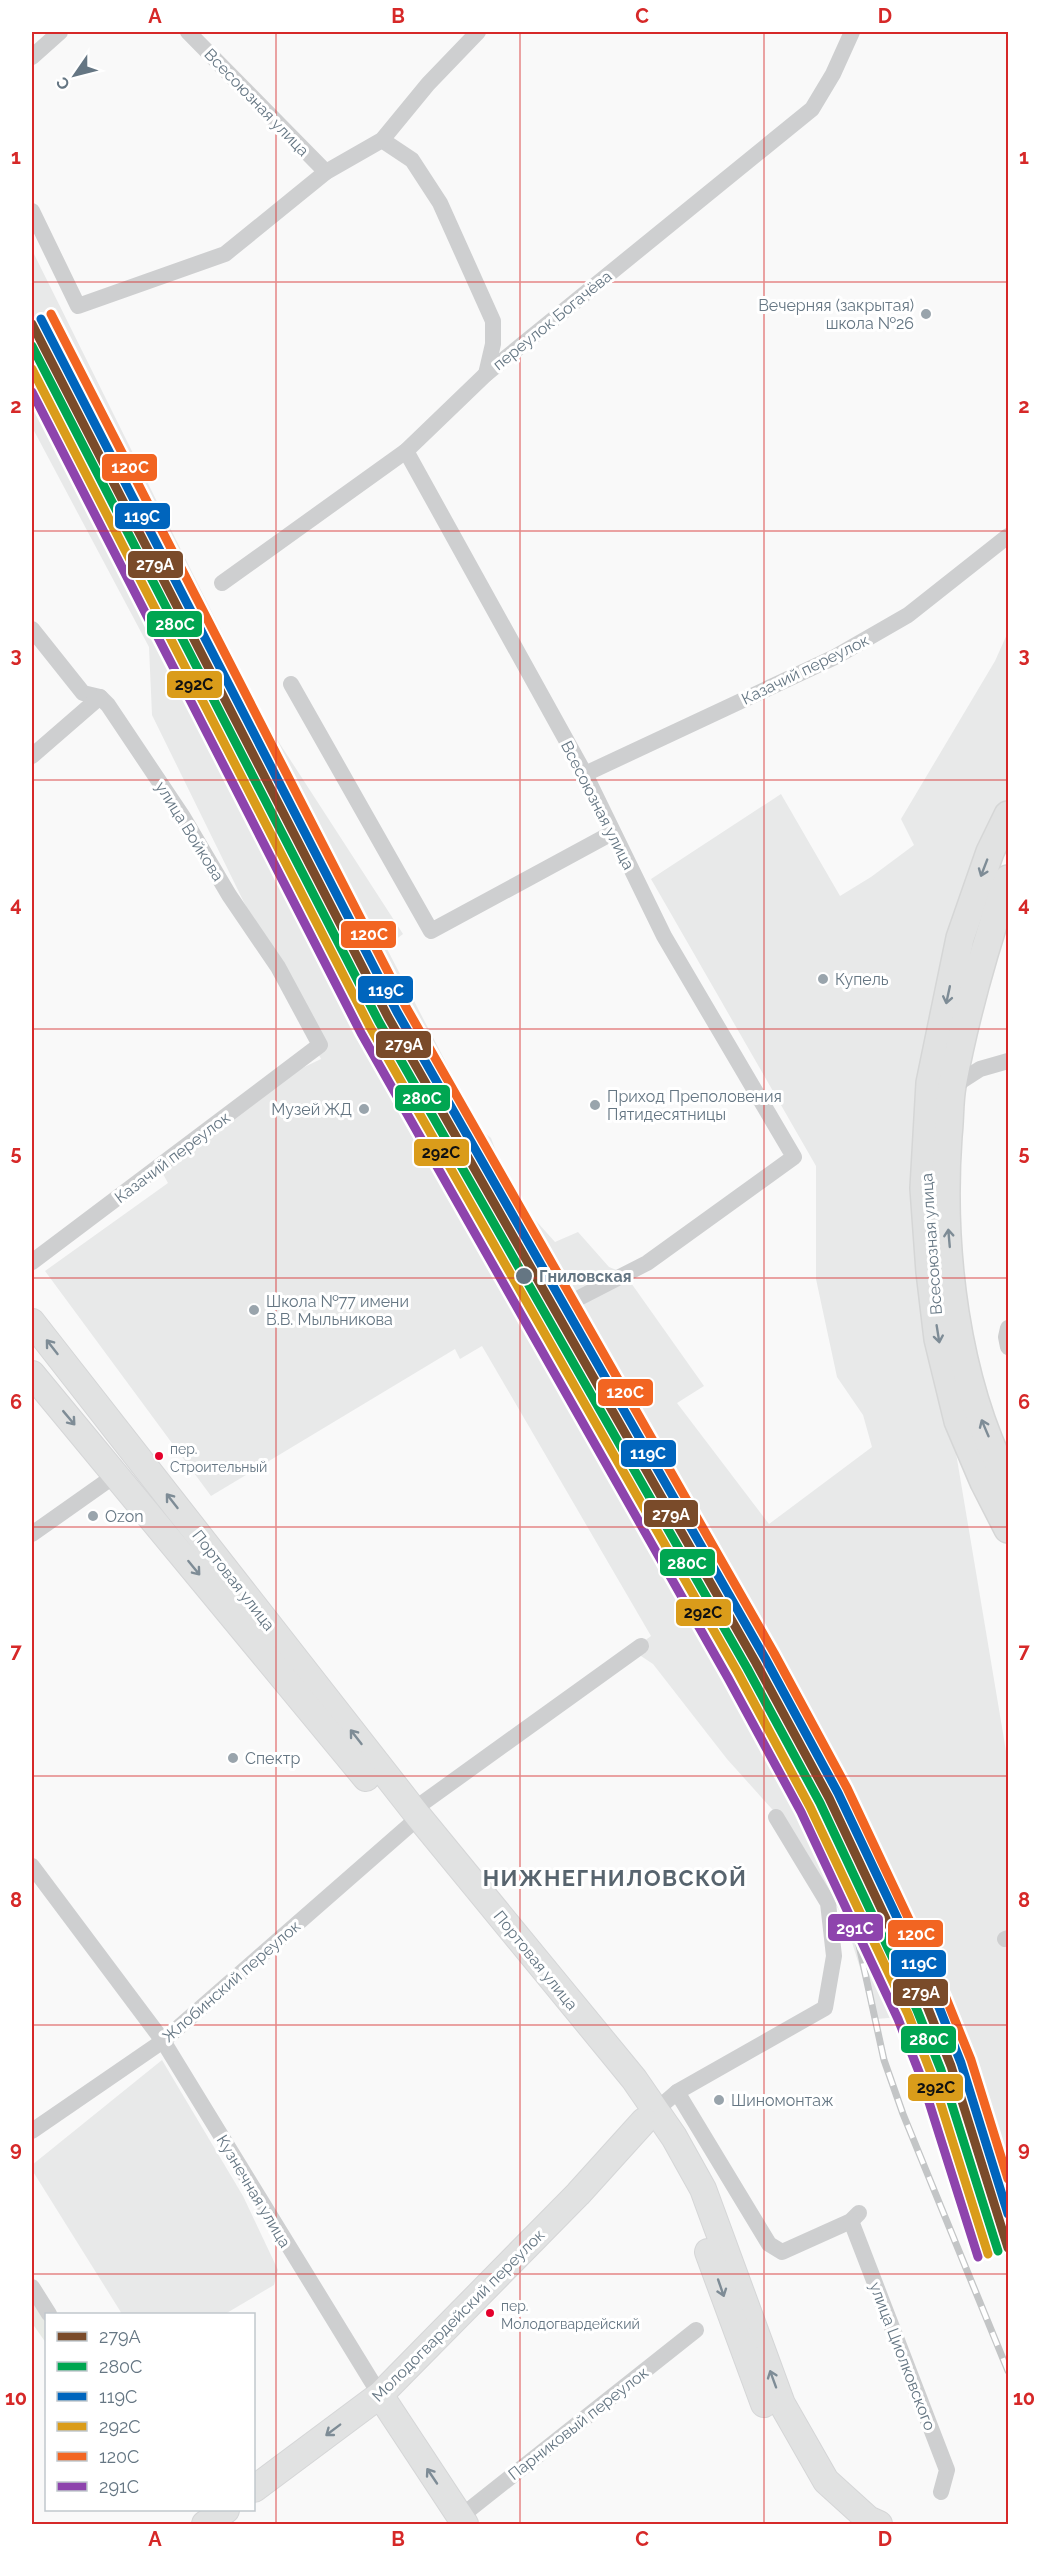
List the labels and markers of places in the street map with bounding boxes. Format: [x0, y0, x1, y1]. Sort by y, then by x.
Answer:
place label: Вечерняя (закрытая) школа №26 [758, 296, 914, 333]
marker: Вечерняя (закрытая) школа №26 [919, 307, 933, 321]
place label: Купель [835, 970, 889, 989]
marker: Купель [816, 972, 830, 986]
place label: Приход Преполовения Пятидесятницы [607, 1087, 782, 1124]
marker: Приход Преполовения Пятидесятницы [588, 1098, 602, 1112]
place label: Музей ЖД [271, 1100, 352, 1119]
marker: Музей ЖД [357, 1102, 371, 1116]
marker: Гниловская [514, 1266, 534, 1286]
place label: Гниловская [539, 1267, 632, 1286]
place label: Школа №77 имени В.В. Мыльникова [266, 1292, 409, 1329]
marker: Школа №77 имени В.В. Мыльникова [247, 1303, 261, 1317]
place label: пер. Строительный [170, 1441, 267, 1475]
marker: пер. Строительный [153, 1450, 165, 1462]
place label: Ozon [105, 1507, 144, 1526]
marker: Ozon [86, 1509, 100, 1523]
place label: Спектр [245, 1749, 300, 1768]
marker: Спектр [226, 1751, 240, 1765]
place label: Шиномонтаж [731, 2091, 834, 2110]
marker: Шиномонтаж [712, 2093, 726, 2107]
place label: пер. Молодогвардейский [501, 2298, 640, 2332]
marker: пер. Молодогвардейский [484, 2307, 496, 2319]

